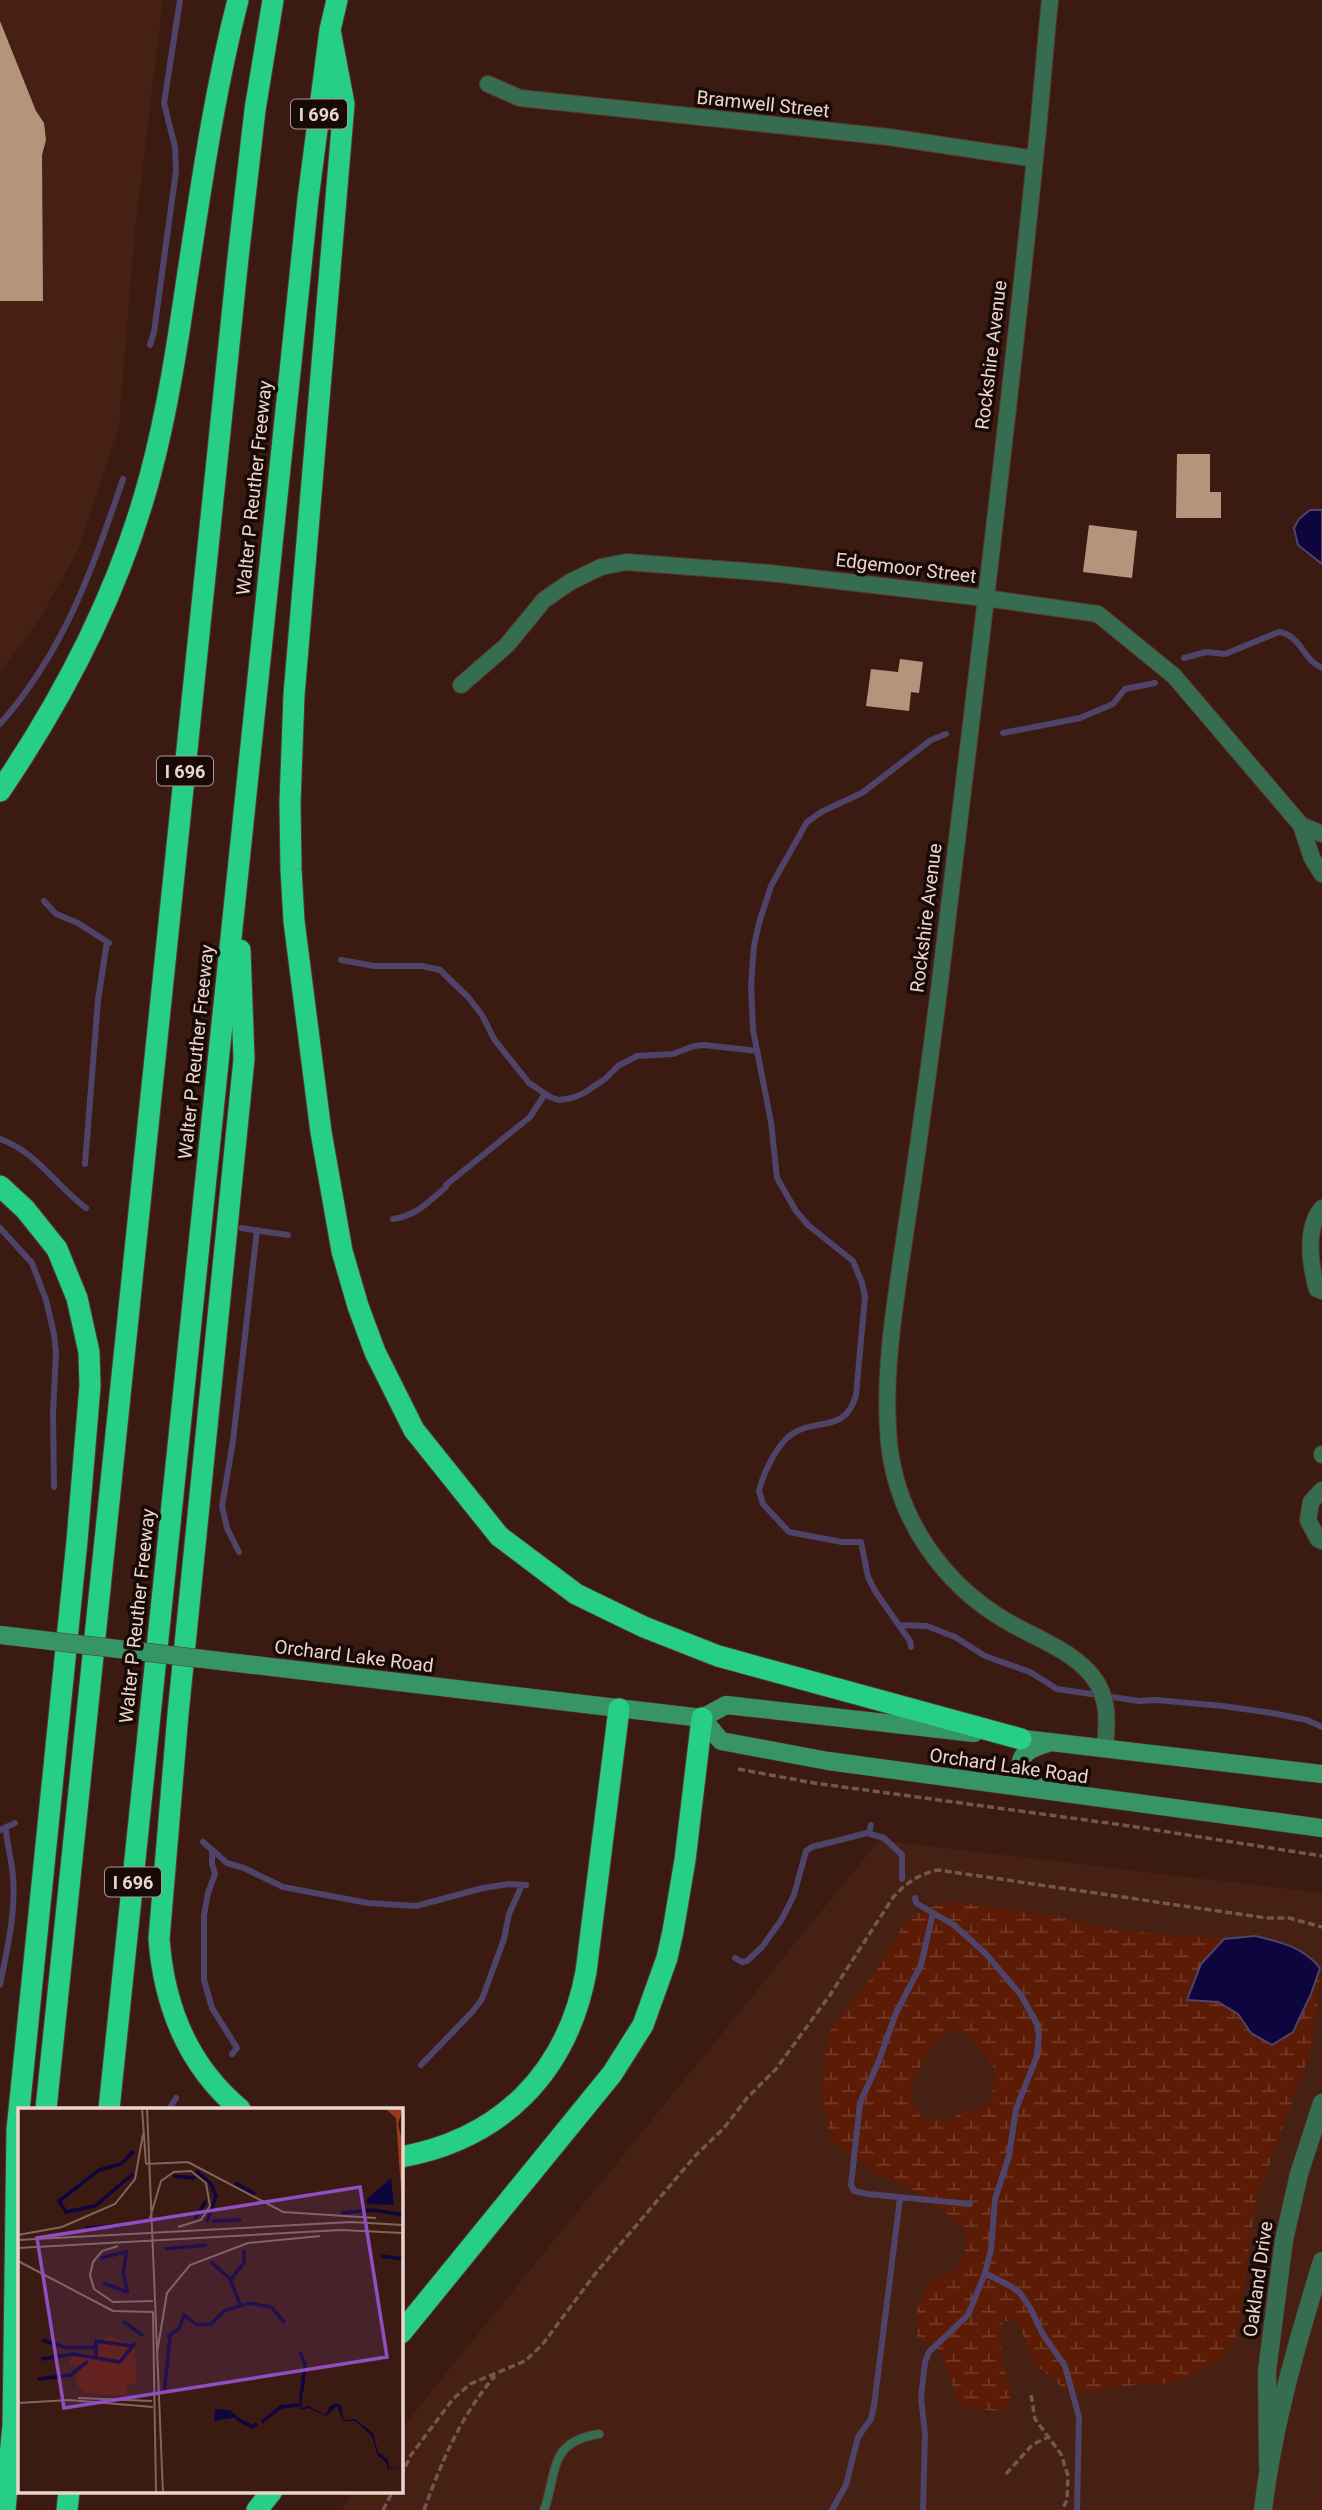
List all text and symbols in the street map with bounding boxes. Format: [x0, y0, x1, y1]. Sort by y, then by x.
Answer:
street label: Bramwell Street [695, 86, 831, 122]
road number: I 696 [291, 100, 347, 128]
street label: Rockshire Avenue [970, 279, 1012, 431]
street label: Walter P Reuther Freeway [231, 379, 277, 597]
street label: Edgemoor Street [834, 548, 978, 588]
road number: I 696 [157, 756, 213, 786]
street label: Rockshire Avenue [905, 842, 947, 994]
street label: Walter P Reuther Freeway [173, 943, 219, 1161]
street label: Walter P Reuther Freeway [114, 1507, 160, 1725]
street label: Orchard Lake Road [273, 1635, 435, 1677]
street label: Orchard Lake Road [928, 1743, 1090, 1789]
road number: I 696 [105, 1868, 161, 1896]
inset map [18, 2108, 402, 2492]
street label: Oakland Drive [1238, 2220, 1278, 2338]

